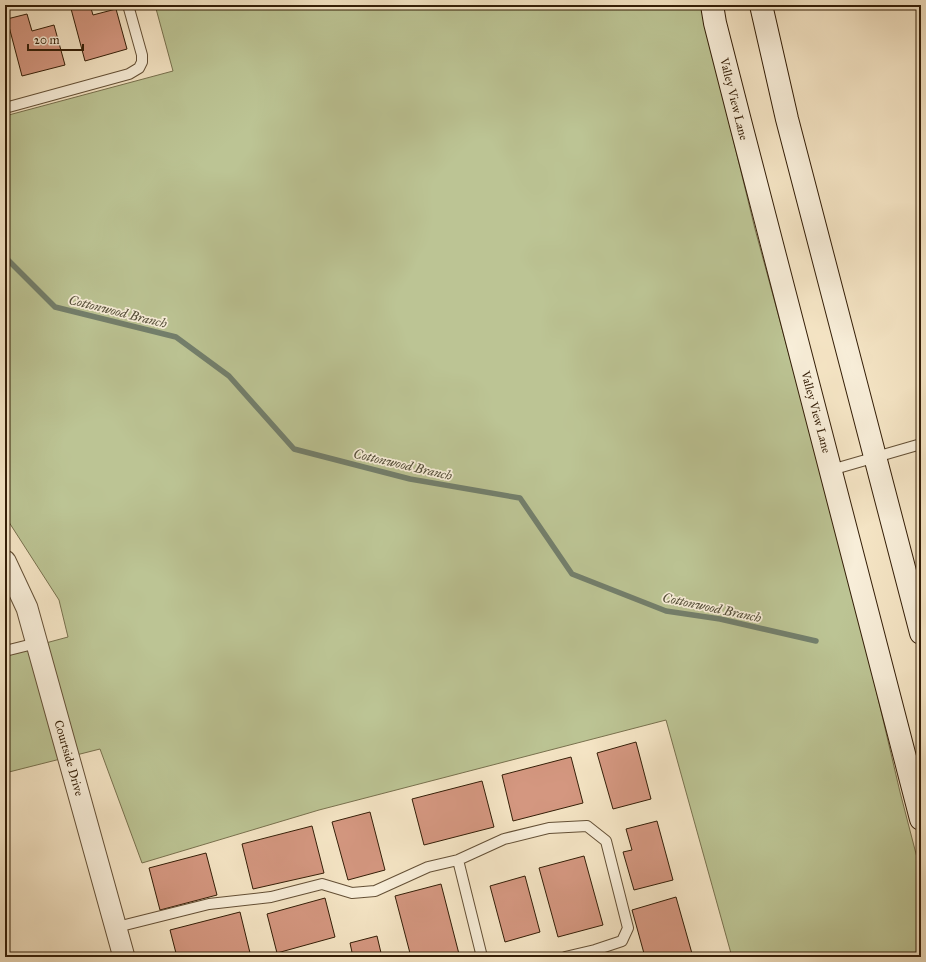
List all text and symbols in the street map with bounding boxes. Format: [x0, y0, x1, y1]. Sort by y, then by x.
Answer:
scale bar [28, 26, 83, 52]
text: 20 m [34, 33, 60, 47]
street label: Valley View Lane [717, 55, 751, 142]
water label: Cottonwood Branch [67, 292, 169, 332]
street label: Valley View Lane [798, 368, 834, 455]
water label: Cottonwood Branch [352, 446, 454, 484]
water label: Cottonwood Branch [661, 590, 763, 626]
street label: Courtside Drive [51, 718, 87, 798]

